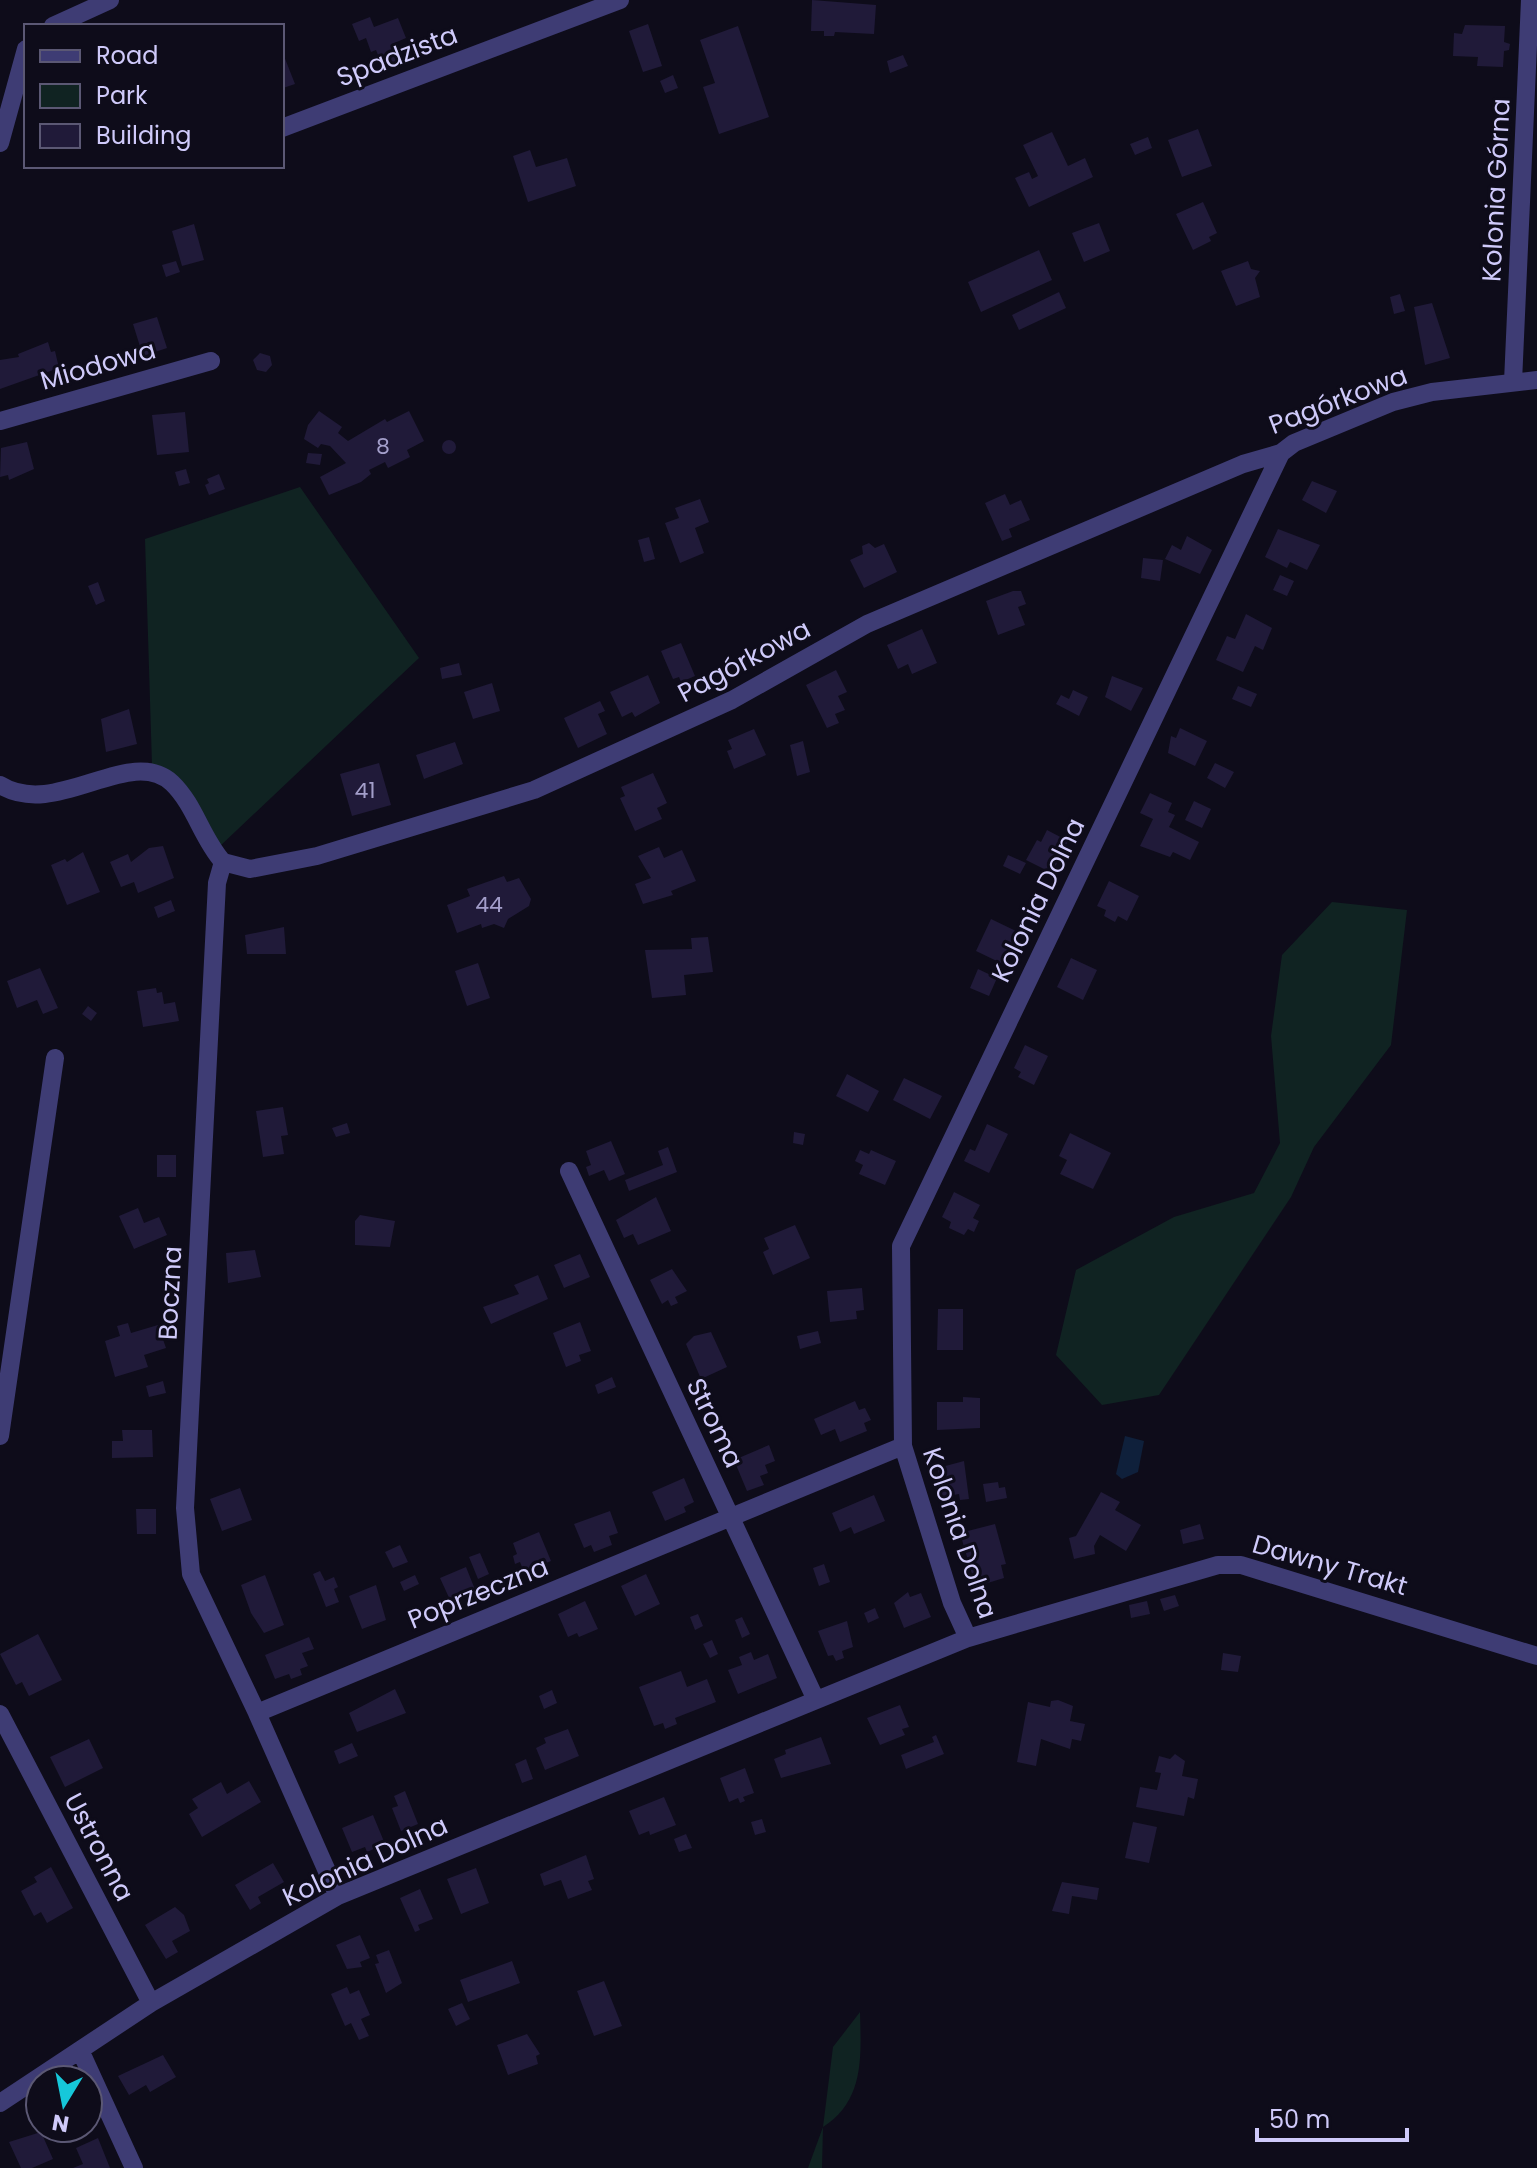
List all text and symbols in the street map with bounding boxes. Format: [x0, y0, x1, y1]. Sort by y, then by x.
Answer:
street label: Spadzista [331, 16, 463, 96]
legend [24, 24, 284, 168]
text: Road [96, 39, 158, 72]
text: Park [96, 79, 148, 112]
street label: Kolonia Górna [1473, 97, 1519, 283]
text: Building [96, 119, 192, 152]
street label: Miodowa [36, 331, 160, 399]
street label: Pagórkowa [1264, 357, 1412, 443]
house number: 8 [376, 431, 390, 462]
street label: Pagórkowa [671, 611, 817, 711]
house number: 41 [355, 775, 375, 806]
street label: Kolonia Dolna [983, 812, 1093, 988]
house number: 44 [475, 889, 503, 920]
street label: Boczna [150, 1245, 190, 1341]
street label: Stroma [678, 1372, 752, 1474]
street label: Kolonia Dolna [914, 1443, 1006, 1623]
street label: Dawny Trakt [1248, 1526, 1412, 1604]
street label: Poprzeczna [402, 1548, 554, 1638]
street label: Ustronna [55, 1787, 143, 1907]
street label: Kolonia Dolna [277, 1807, 453, 1915]
north arrow [24, 2064, 104, 2144]
scale bar [1257, 2092, 1407, 2142]
text: 50 m [1269, 2103, 1330, 2136]
text: N [50, 2107, 71, 2140]

